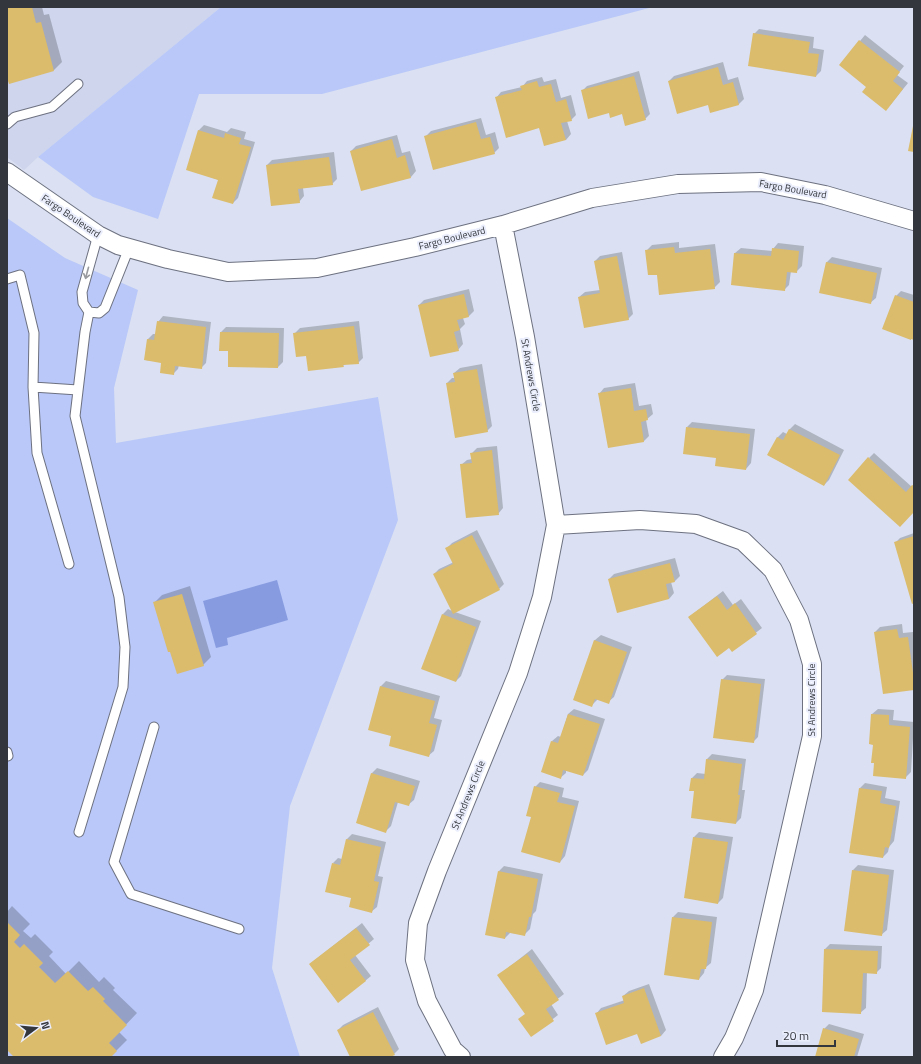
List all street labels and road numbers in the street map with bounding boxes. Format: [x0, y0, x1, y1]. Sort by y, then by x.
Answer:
street label: Fargo Boulevard [758, 176, 828, 202]
street label: Fargo Boulevard [38, 191, 104, 241]
street label: Fargo Boulevard [417, 222, 487, 254]
street label: St Andrews Circle [517, 338, 545, 412]
street label: St Andrews Circle [804, 663, 819, 737]
street label: St Andrews Circle [447, 758, 489, 832]

